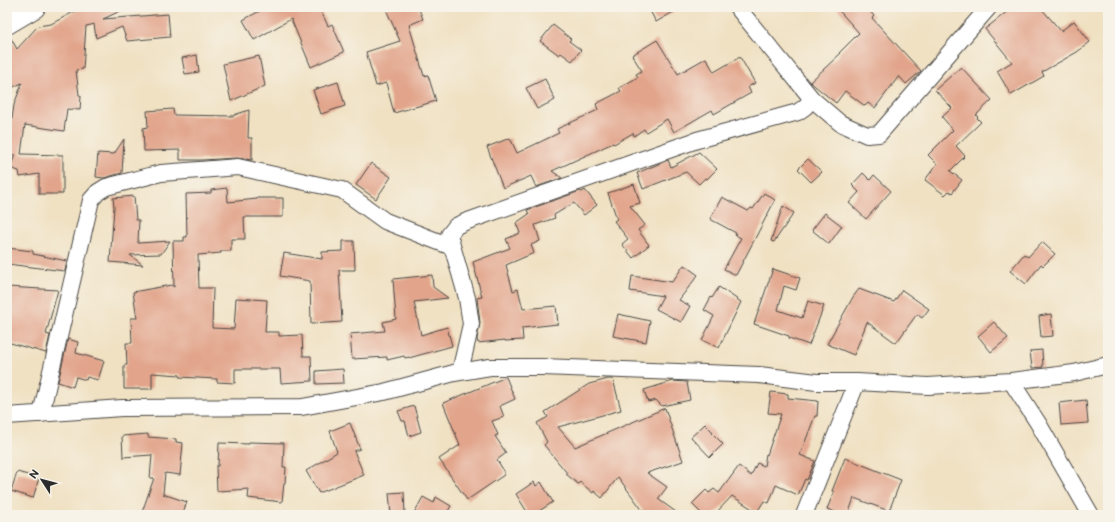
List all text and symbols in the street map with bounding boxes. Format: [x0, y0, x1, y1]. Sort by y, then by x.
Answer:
north arrow [22, 460, 62, 500]
text: N [27, 467, 42, 482]

